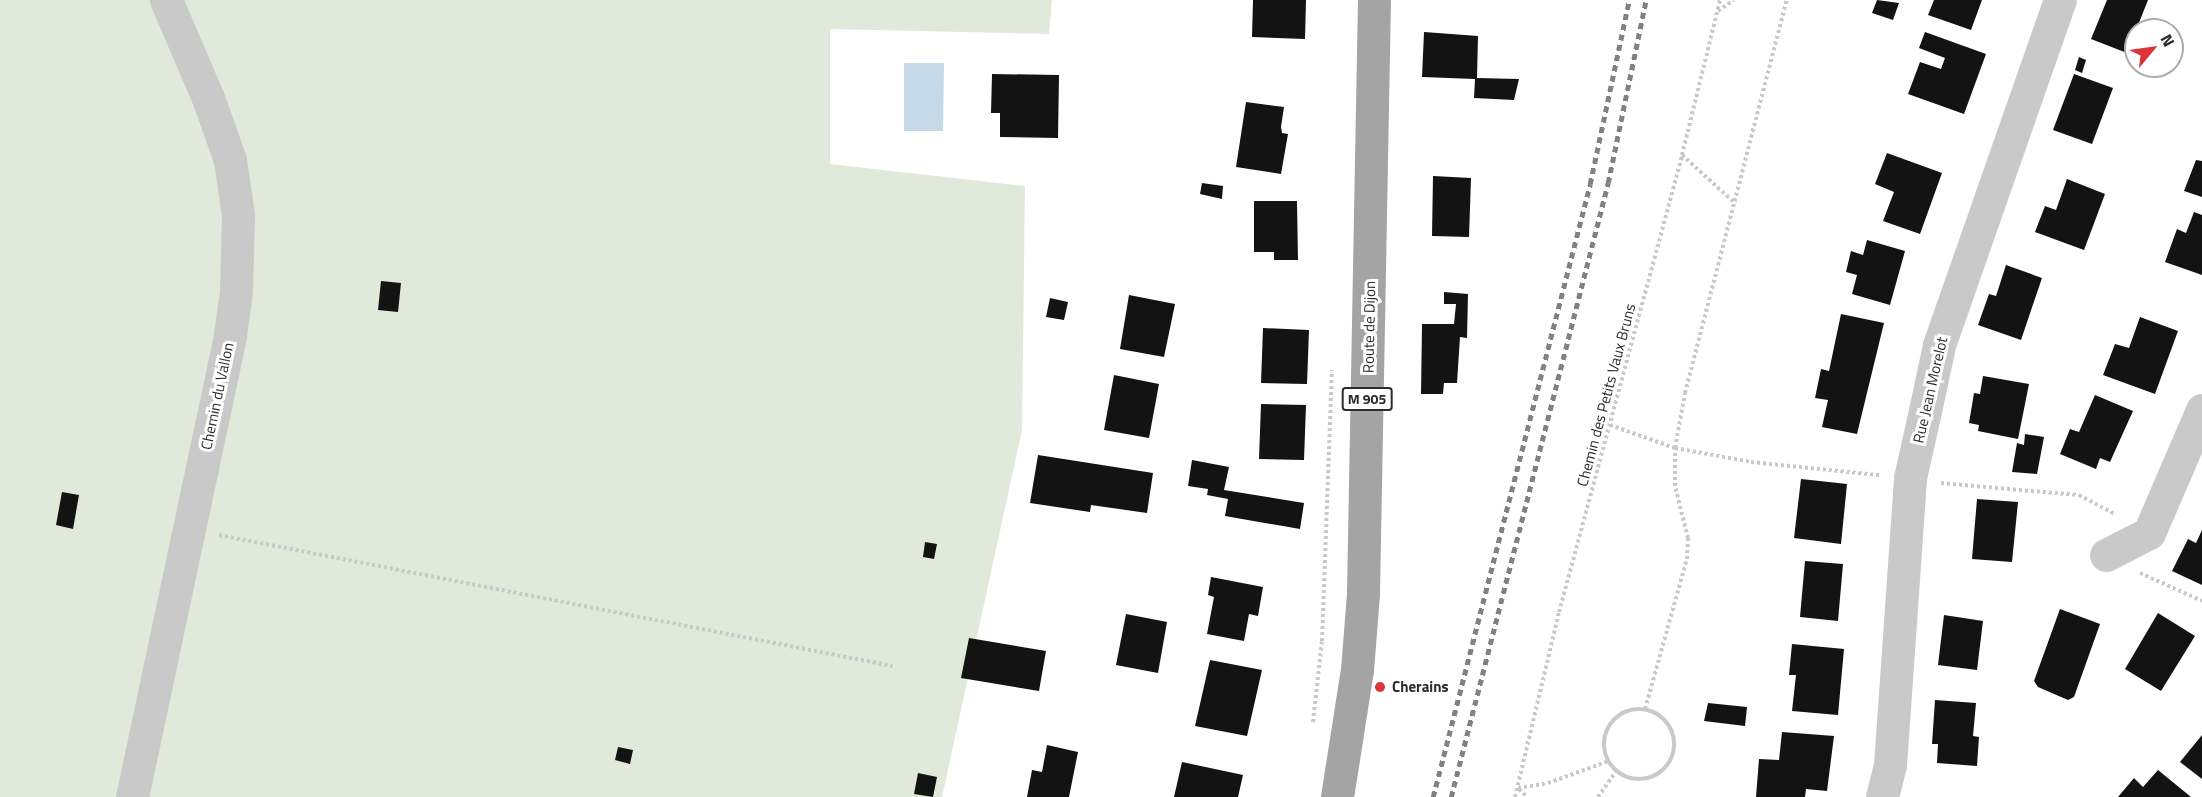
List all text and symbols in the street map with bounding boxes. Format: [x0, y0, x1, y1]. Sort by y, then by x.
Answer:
north arrow [2124, 18, 2184, 78]
text: N [2155, 30, 2181, 51]
street label: Route de Dijon [1359, 281, 1379, 373]
street label: Chemin des Petits Vaux Bruns [1573, 302, 1639, 488]
street label: Rue Jean Morelot [1909, 335, 1951, 445]
street label: Chemin du Vallon [197, 341, 237, 451]
road number: M 905 [1342, 388, 1392, 410]
place label: Cherains [1392, 678, 1449, 696]
marker: Cherains [1373, 680, 1387, 694]

